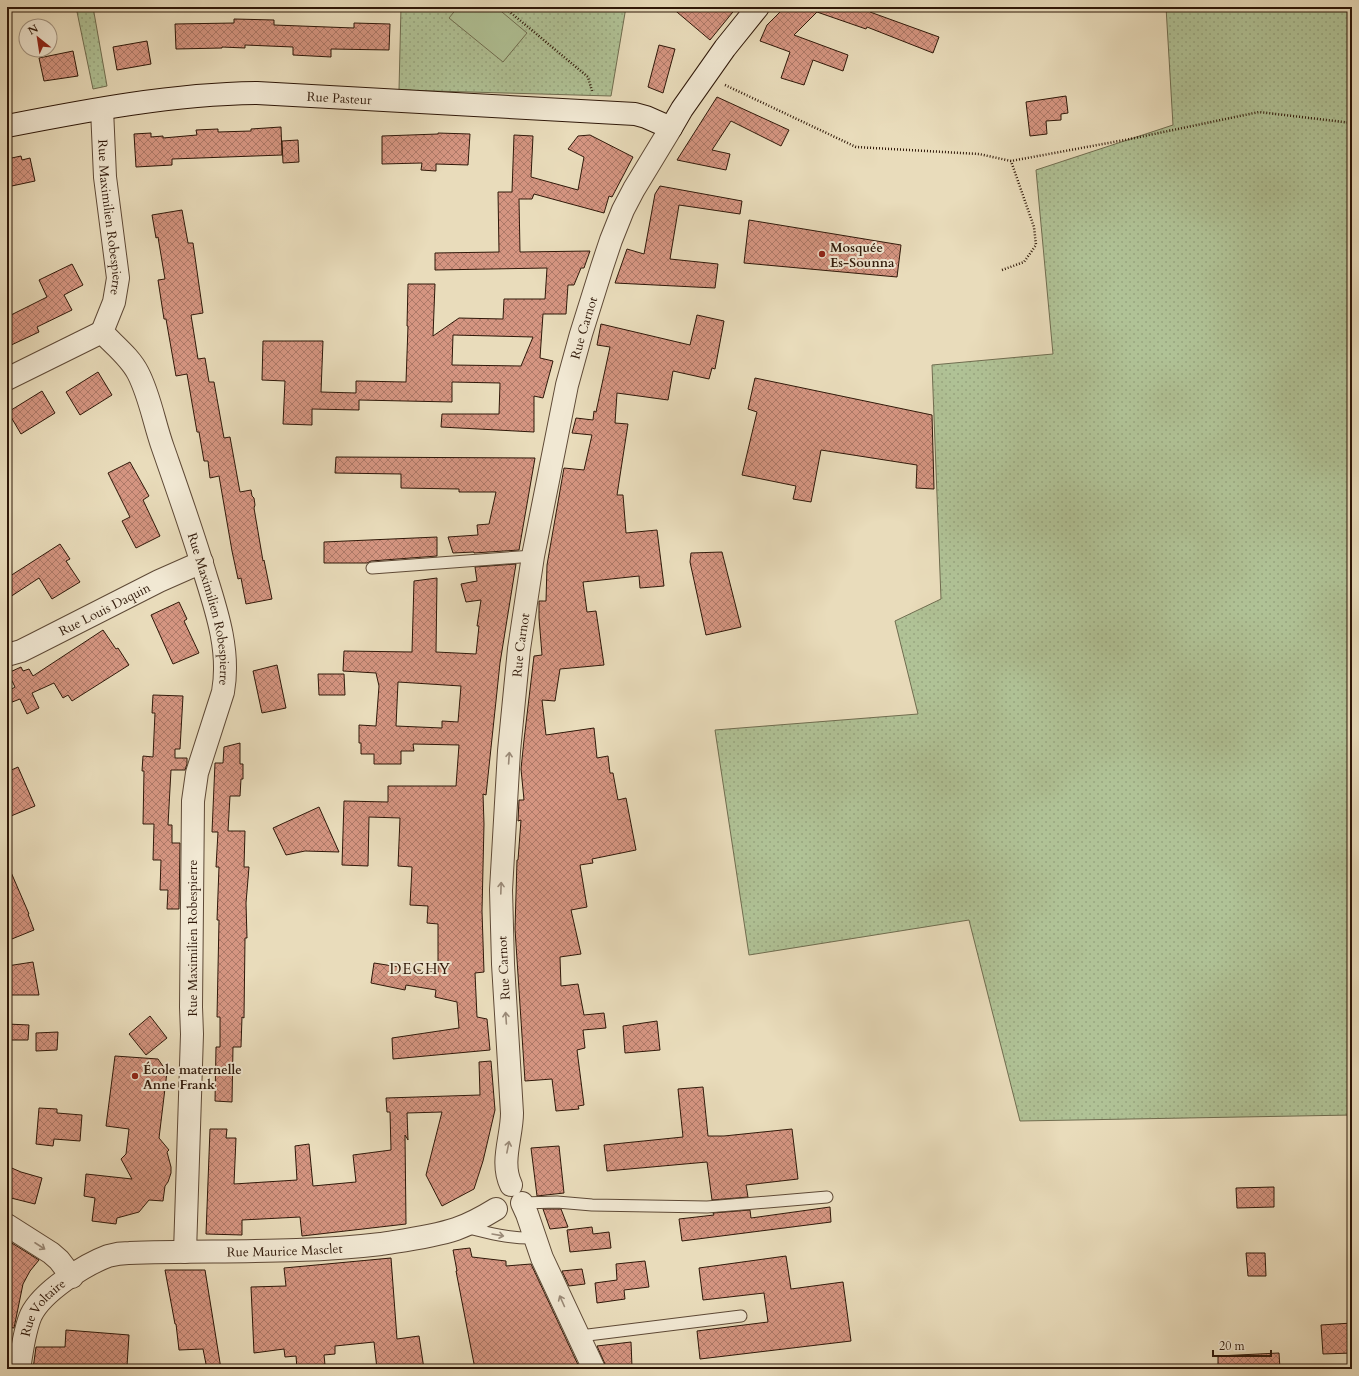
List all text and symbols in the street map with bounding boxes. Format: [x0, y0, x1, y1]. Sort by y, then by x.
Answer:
north arrow [18, 18, 58, 58]
text: N [25, 21, 42, 39]
street label: Rue Pasteur [306, 88, 373, 109]
street label: Rue Maximilien Robespierre [93, 139, 126, 297]
place label: Mosquée Es-Sounna [830, 239, 895, 272]
marker: Mosquée Es-Sounna [817, 249, 827, 259]
street label: Rue Carnot [567, 294, 602, 361]
street label: Rue Maximilien Robespierre [183, 530, 233, 687]
street label: Rue Louis Daquin [56, 579, 154, 640]
street label: Rue Carnot [508, 612, 534, 678]
one-way arrow [505, 752, 512, 765]
street label: Rue Maximilien Robespierre [184, 859, 202, 1017]
one-way arrow [497, 882, 504, 895]
street label: Rue Carnot [493, 935, 515, 1001]
district label: DECHY [389, 959, 451, 979]
one-way arrow [503, 1011, 510, 1024]
place label: École maternelle Anne Frank [143, 1061, 242, 1094]
marker: École maternelle Anne Frank [130, 1071, 140, 1081]
one-way arrow [504, 1141, 512, 1154]
one-way arrow [491, 1231, 504, 1239]
street label: Rue Maurice Masclet [227, 1240, 343, 1261]
one-way arrow [34, 1242, 46, 1250]
street label: Rue Voltaire [17, 1275, 70, 1339]
one-way arrow [558, 1296, 565, 1308]
scale bar [1213, 1332, 1271, 1358]
text: 20 m [1219, 1338, 1246, 1354]

